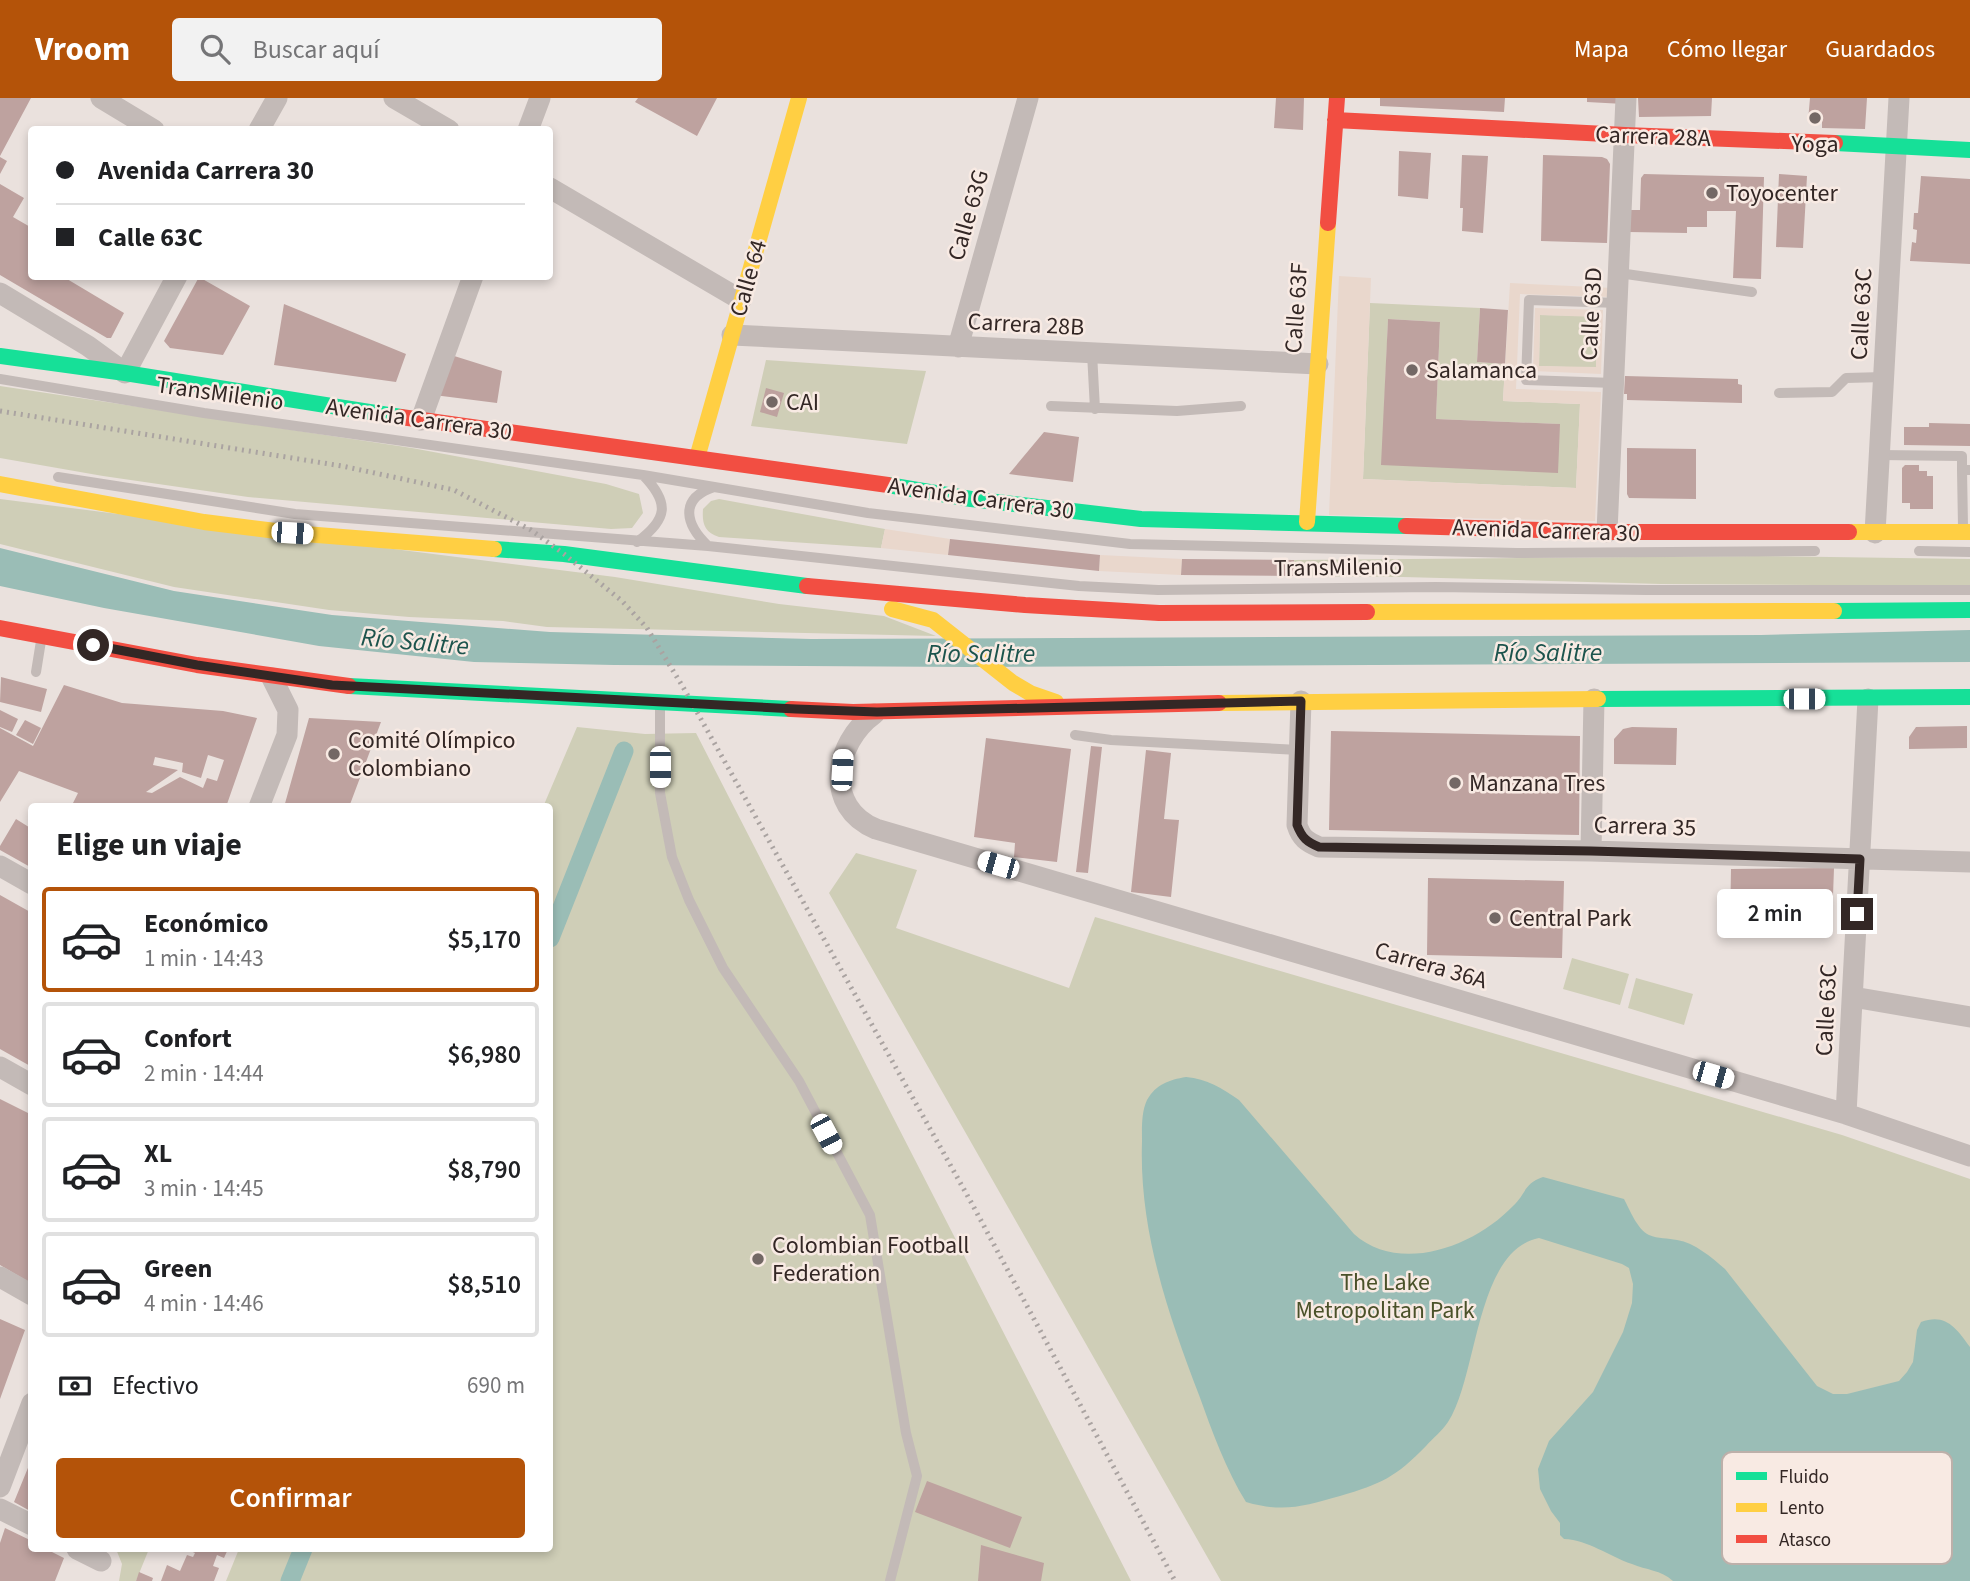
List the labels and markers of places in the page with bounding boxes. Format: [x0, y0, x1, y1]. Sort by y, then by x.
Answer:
marker: Yoga [1807, 110, 1823, 126]
place label: Yoga [1790, 127, 1839, 162]
place label: Toyocenter [1726, 176, 1838, 211]
marker: Toyocenter [1704, 185, 1720, 201]
place label: Salamanca [1426, 353, 1537, 388]
marker: Salamanca [1404, 362, 1420, 378]
place label: CAI [786, 385, 819, 420]
marker: CAI [764, 394, 780, 410]
place label: Comité Olímpico Colombiano [348, 723, 516, 786]
marker: Comité Olímpico Colombiano [326, 746, 342, 762]
place label: Manzana Tres [1469, 766, 1605, 801]
marker: Manzana Tres [1447, 775, 1463, 791]
place label: Central Park [1509, 901, 1632, 936]
marker: Central Park [1487, 910, 1503, 926]
place label: Colombian Football Federation [772, 1228, 969, 1291]
marker: Colombian Football Federation [750, 1251, 766, 1267]

